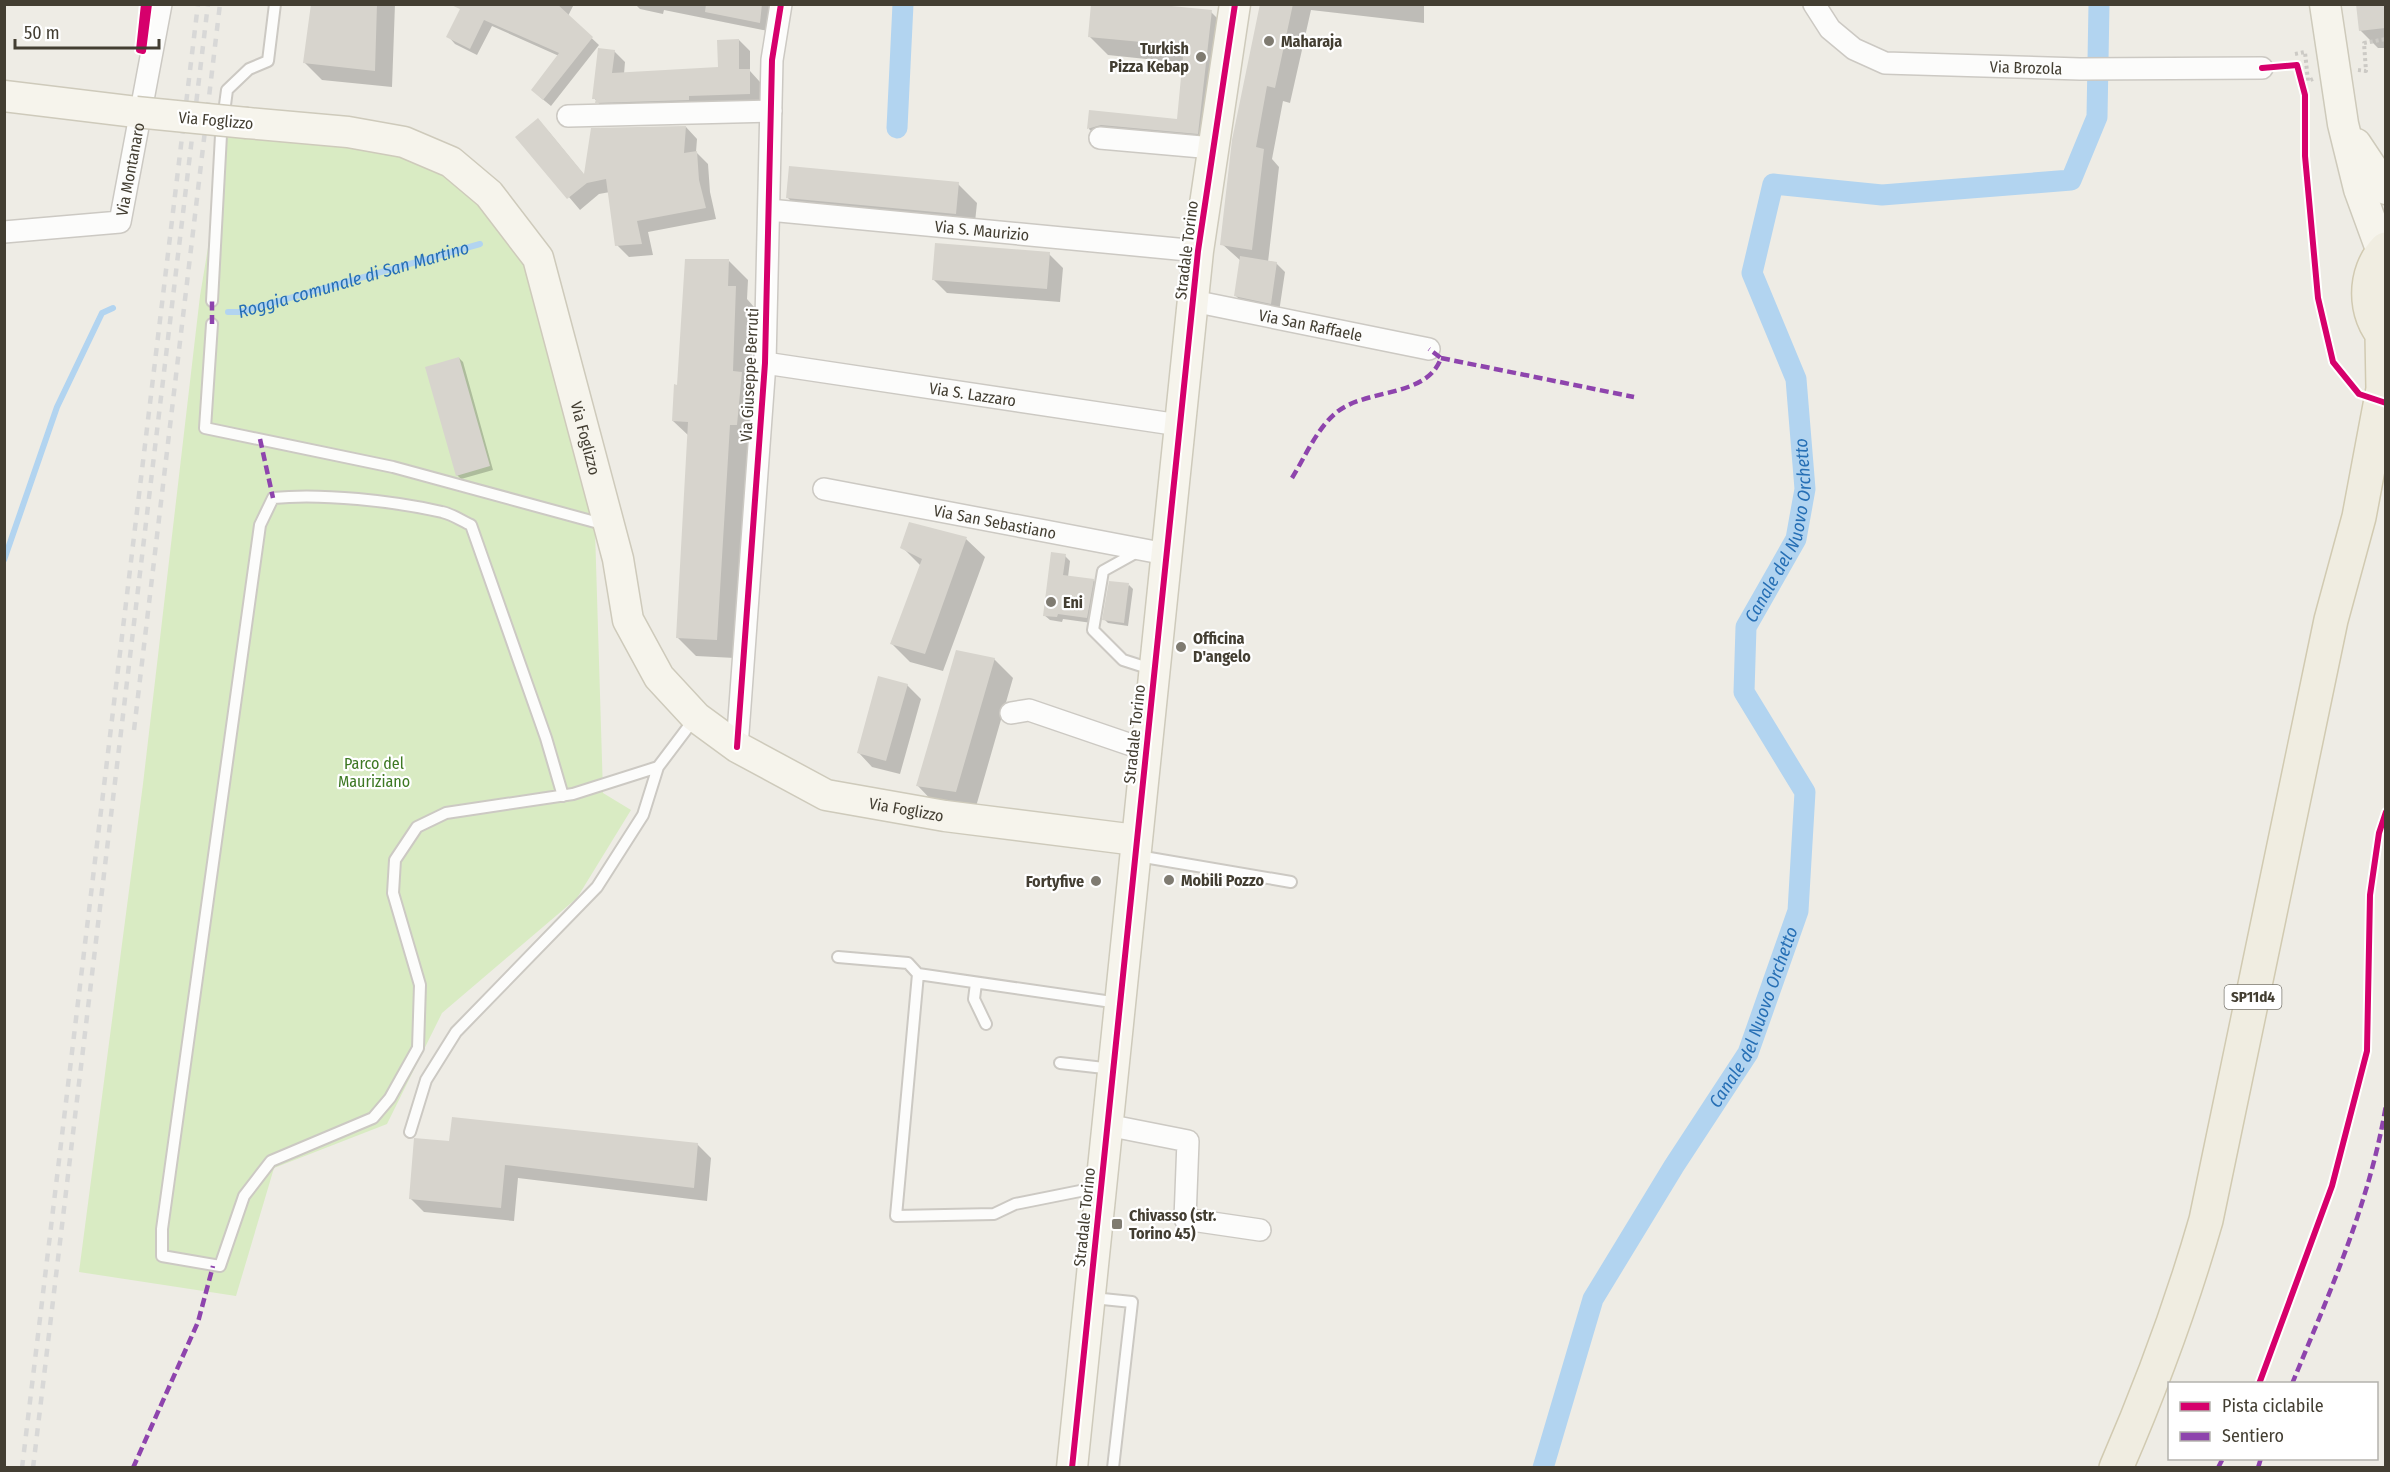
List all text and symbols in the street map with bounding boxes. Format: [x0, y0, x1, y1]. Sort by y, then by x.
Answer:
scale bar [15, 12, 159, 50]
text: 50 m [24, 22, 60, 44]
place label: Maharaja [1281, 32, 1342, 51]
marker: Maharaja [1262, 34, 1276, 48]
place label: Turkish Pizza Kebap [1109, 39, 1189, 76]
marker: Turkish Pizza Kebap [1194, 50, 1208, 64]
street label: Via Brozola [1989, 57, 2063, 78]
street label: Via Foglizzo [178, 108, 254, 133]
street label: Via Montanaro [112, 121, 148, 218]
street label: Stradale Torino [1171, 199, 1202, 301]
street label: Via S. Maurizio [934, 217, 1030, 245]
water label: Roggia comunale di San Martino [235, 237, 472, 323]
street label: Via San Raffaele [1257, 306, 1364, 345]
street label: Via Giuseppe Berruti [736, 308, 762, 443]
street label: Via S. Lazzaro [928, 379, 1017, 410]
street label: Via Foglizzo [567, 399, 604, 477]
water label: Canale del Nuovo Orchetto [1740, 437, 1816, 626]
street label: Via San Sebastiano [932, 501, 1058, 543]
place label: Eni [1063, 593, 1083, 612]
marker: Eni [1044, 595, 1058, 609]
place label: Officina D'angelo [1193, 629, 1251, 666]
marker: Officina D'angelo [1174, 640, 1188, 654]
street label: Stradale Torino [1120, 684, 1149, 785]
park label: Parco del Mauriziano [338, 754, 410, 791]
street label: Via Foglizzo [868, 794, 945, 826]
place label: Mobili Pozzo [1181, 871, 1265, 890]
place label: Fortyfive [1026, 872, 1084, 891]
marker: Mobili Pozzo [1162, 873, 1176, 887]
marker: Fortyfive [1089, 874, 1103, 888]
water label: Canale del Nuovo Orchetto [1704, 924, 1802, 1112]
road number: SP11d4 [2224, 985, 2282, 1009]
street label: Stradale Torino [1070, 1167, 1099, 1268]
place label: Chivasso (str. Torino 45) [1129, 1206, 1217, 1243]
marker: Chivasso (str. Torino 45) [1110, 1217, 1124, 1231]
legend [2168, 1382, 2378, 1460]
text: Pista ciclabile [2222, 1395, 2324, 1417]
text: Sentiero [2222, 1425, 2284, 1447]

